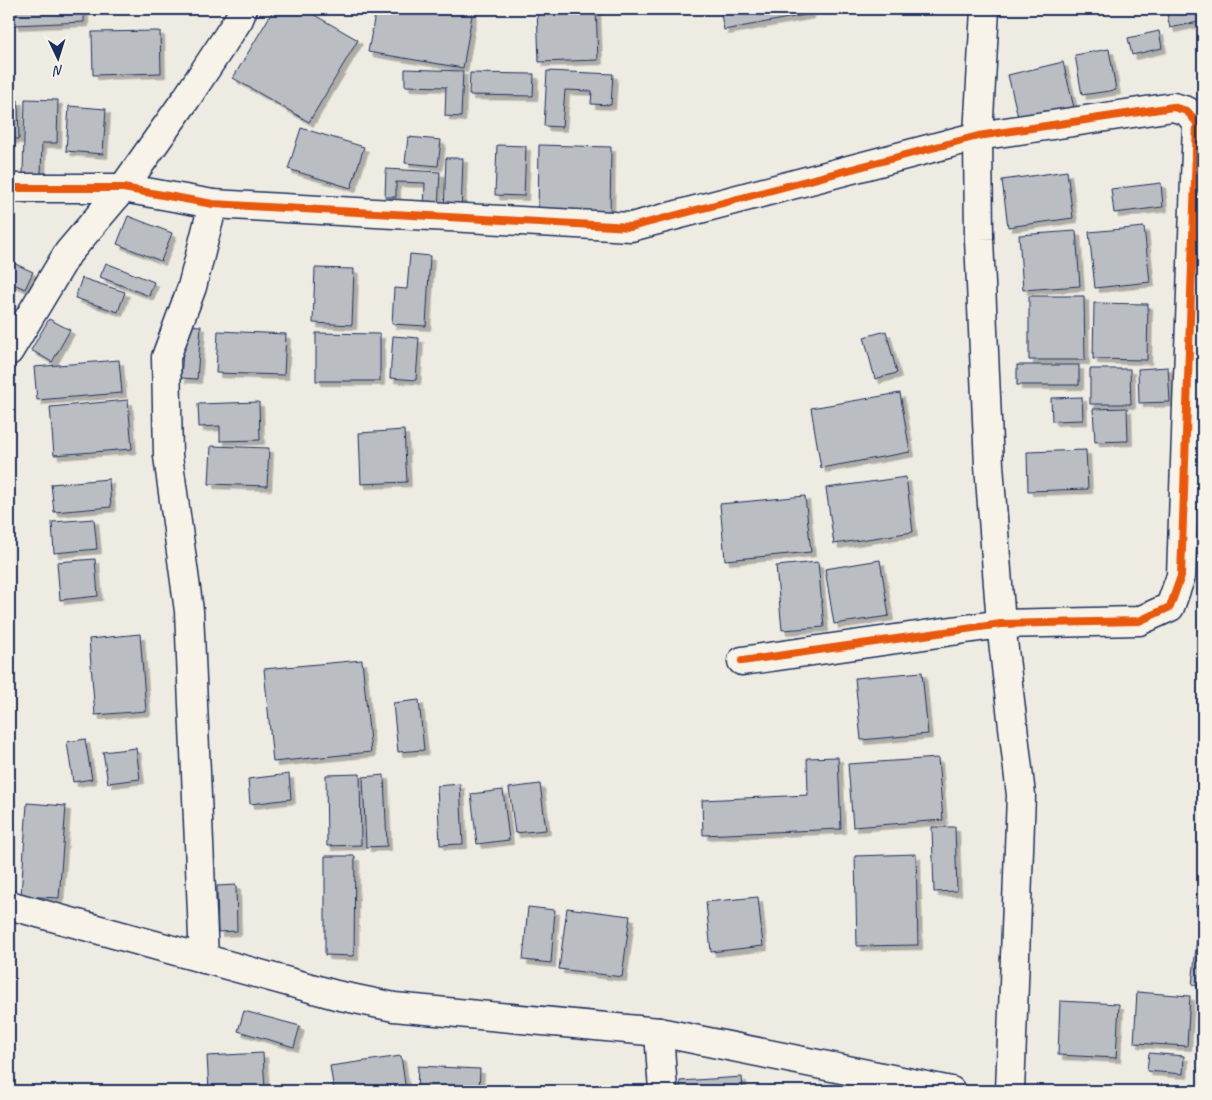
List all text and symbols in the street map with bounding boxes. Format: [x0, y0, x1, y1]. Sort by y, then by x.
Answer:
north arrow [32, 32, 82, 82]
text: N [52, 62, 64, 79]

